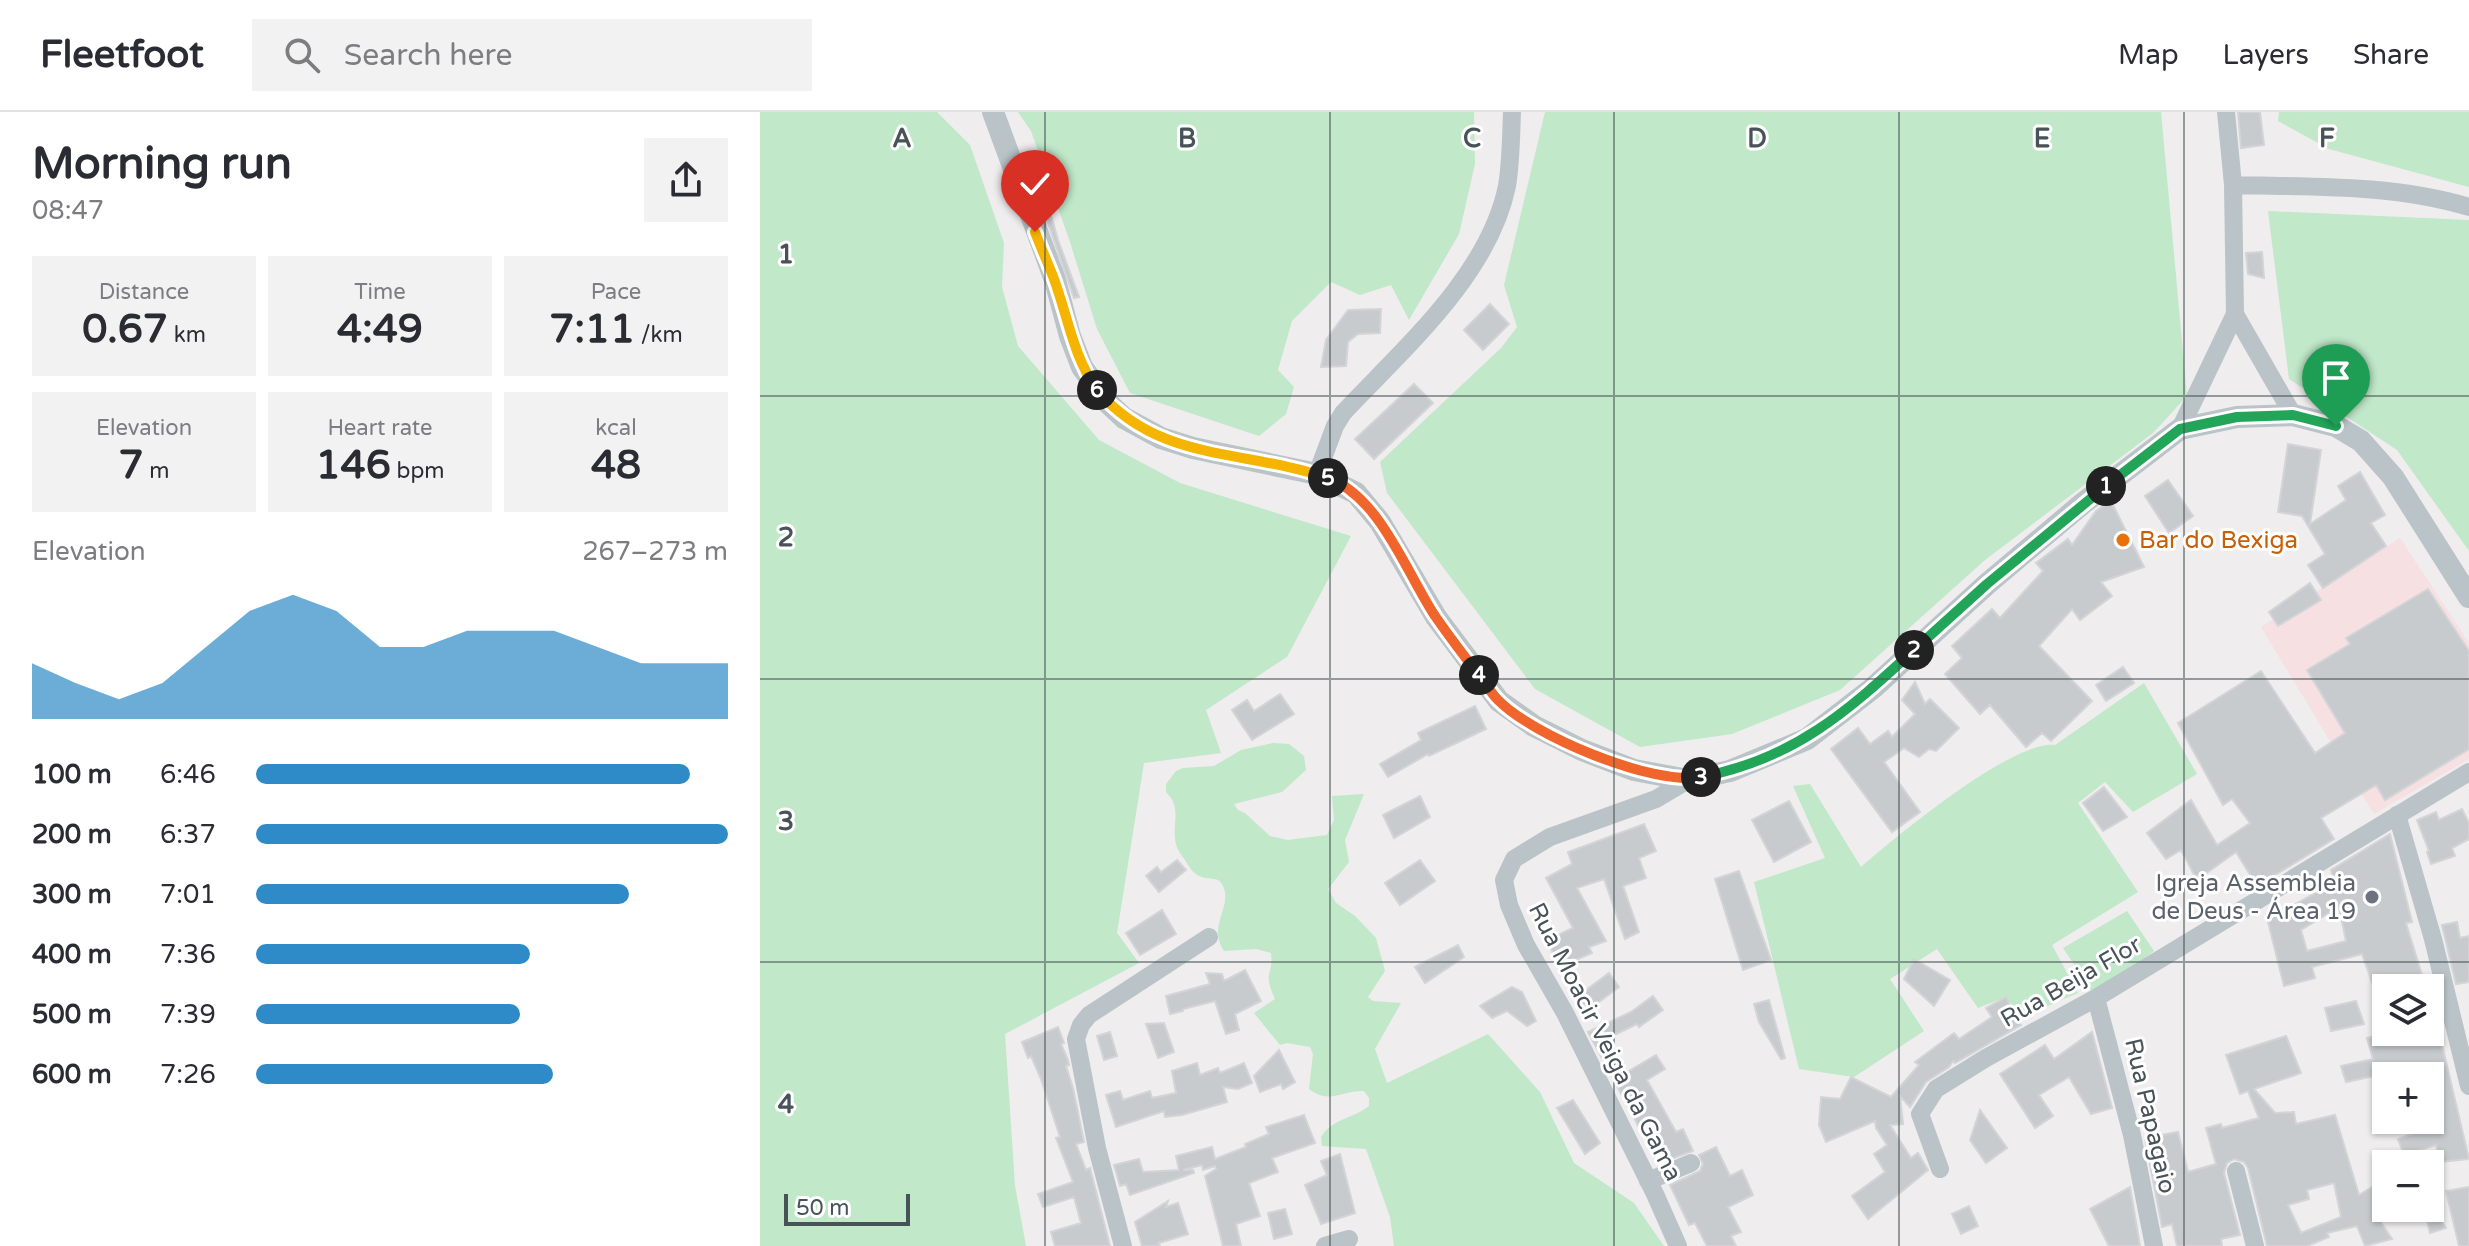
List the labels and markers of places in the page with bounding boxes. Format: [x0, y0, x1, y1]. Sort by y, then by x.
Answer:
pin [1001, 150, 1069, 232]
pin [2302, 344, 2370, 426]
pin: 6 [1077, 370, 1117, 410]
pin: 5 [1308, 458, 1348, 498]
pin: 1 [2086, 466, 2126, 506]
place label: Bar do Bexiga [2139, 526, 2298, 555]
marker: Bar do Bexiga [2114, 531, 2132, 549]
pin: 2 [1894, 630, 1934, 670]
pin: 4 [1459, 655, 1499, 695]
pin: 3 [1681, 757, 1721, 797]
place label: Igreja Assembleia de Deus - Área 19 [2151, 869, 2356, 926]
marker: Igreja Assembleia de Deus - Área 19 [2363, 888, 2381, 906]

